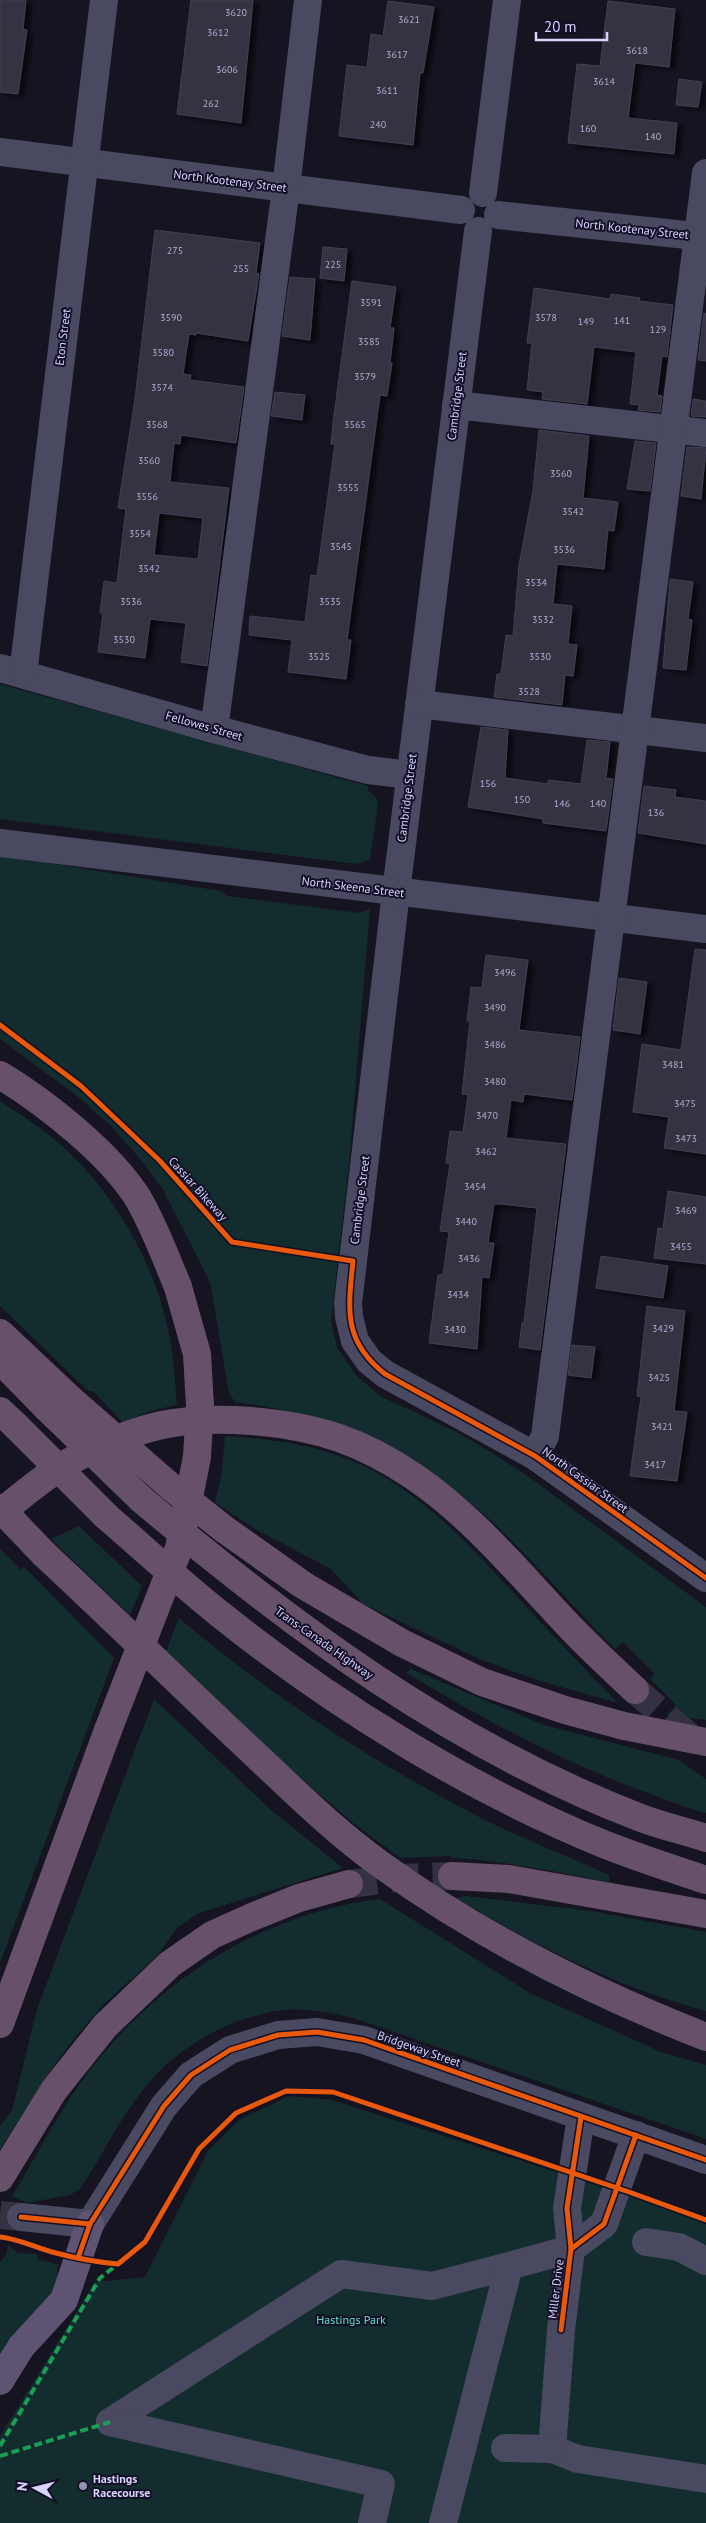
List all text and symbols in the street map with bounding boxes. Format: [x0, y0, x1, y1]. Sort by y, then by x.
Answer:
house number: 3620 [225, 6, 247, 19]
scale bar [536, 10, 607, 42]
house number: 3621 [398, 13, 420, 26]
text: 20 m [544, 17, 577, 36]
house number: 3612 [207, 26, 229, 39]
house number: 3618 [626, 44, 648, 57]
house number: 3617 [386, 48, 408, 61]
house number: 3606 [216, 63, 238, 76]
house number: 3614 [593, 75, 615, 88]
house number: 3611 [376, 84, 398, 97]
house number: 262 [203, 97, 219, 110]
house number: 240 [370, 118, 387, 131]
house number: 160 [580, 122, 597, 135]
house number: 140 [645, 130, 662, 143]
street label: North Kootenay Street [173, 166, 288, 195]
street label: North Kootenay Street [575, 215, 690, 242]
house number: 275 [167, 244, 183, 257]
house number: 225 [325, 258, 341, 271]
house number: 255 [233, 262, 249, 275]
house number: 3591 [360, 296, 382, 309]
street label: Eton Street [52, 308, 73, 366]
house number: 3590 [160, 311, 182, 324]
house number: 3578 [535, 311, 557, 324]
house number: 141 [614, 314, 630, 327]
house number: 149 [578, 315, 594, 328]
house number: 129 [650, 323, 666, 336]
house number: 3585 [358, 335, 380, 348]
house number: 3580 [152, 346, 174, 359]
street label: Cambridge Street [444, 351, 469, 441]
house number: 3579 [354, 370, 376, 383]
house number: 3574 [151, 381, 173, 394]
house number: 3568 [146, 418, 168, 431]
house number: 3565 [344, 418, 366, 431]
house number: 3560 [138, 454, 160, 467]
house number: 3560 [550, 467, 572, 480]
house number: 3555 [337, 481, 359, 494]
house number: 3556 [136, 490, 158, 503]
house number: 3542 [562, 505, 584, 518]
house number: 3554 [129, 527, 151, 540]
house number: 3545 [330, 540, 352, 553]
house number: 3536 [553, 543, 575, 556]
house number: 3542 [138, 562, 160, 575]
house number: 3534 [525, 576, 547, 589]
house number: 3536 [120, 595, 142, 608]
house number: 3535 [319, 595, 341, 608]
house number: 3532 [532, 613, 554, 626]
house number: 3530 [113, 633, 135, 646]
house number: 3525 [308, 650, 330, 663]
house number: 3530 [529, 650, 551, 663]
house number: 3528 [518, 685, 540, 698]
street label: Fellowes Street [164, 707, 244, 744]
street label: Cambridge Street [394, 753, 419, 843]
house number: 156 [480, 777, 496, 790]
house number: 150 [514, 793, 531, 806]
house number: 146 [554, 797, 570, 810]
house number: 140 [590, 797, 607, 810]
house number: 136 [648, 806, 664, 819]
street label: North Skeena Street [301, 873, 405, 900]
house number: 3496 [494, 966, 516, 979]
house number: 3490 [484, 1001, 506, 1014]
house number: 3486 [484, 1038, 506, 1051]
house number: 3481 [662, 1058, 684, 1071]
house number: 3480 [484, 1075, 506, 1088]
house number: 3475 [674, 1097, 696, 1110]
house number: 3470 [476, 1109, 498, 1122]
house number: 3473 [675, 1132, 697, 1145]
house number: 3462 [475, 1145, 497, 1158]
street label: Cassiar Bikeway [166, 1153, 231, 1224]
street label: Cambridge Street [347, 1155, 372, 1245]
house number: 3454 [464, 1180, 486, 1193]
house number: 3469 [675, 1204, 697, 1217]
house number: 3440 [455, 1215, 477, 1228]
house number: 3455 [670, 1240, 692, 1253]
house number: 3436 [458, 1252, 480, 1265]
house number: 3434 [447, 1288, 469, 1301]
house number: 3429 [652, 1322, 674, 1335]
house number: 3430 [444, 1323, 466, 1336]
house number: 3425 [648, 1371, 670, 1384]
house number: 3421 [651, 1420, 673, 1433]
street label: North Cassiar Street [539, 1443, 631, 1516]
house number: 3417 [644, 1458, 666, 1471]
street label: Trans-Canada Highway [272, 1603, 377, 1682]
street label: Bridgeway Street [376, 2027, 463, 2070]
street label: Miller Drive [544, 2258, 567, 2320]
park label: Hastings Park [316, 2312, 386, 2327]
north arrow [10, 2463, 60, 2513]
place label: Hastings Racecourse [93, 2471, 150, 2500]
marker: Hastings Racecourse [77, 2480, 89, 2492]
text: N [13, 2481, 32, 2492]

